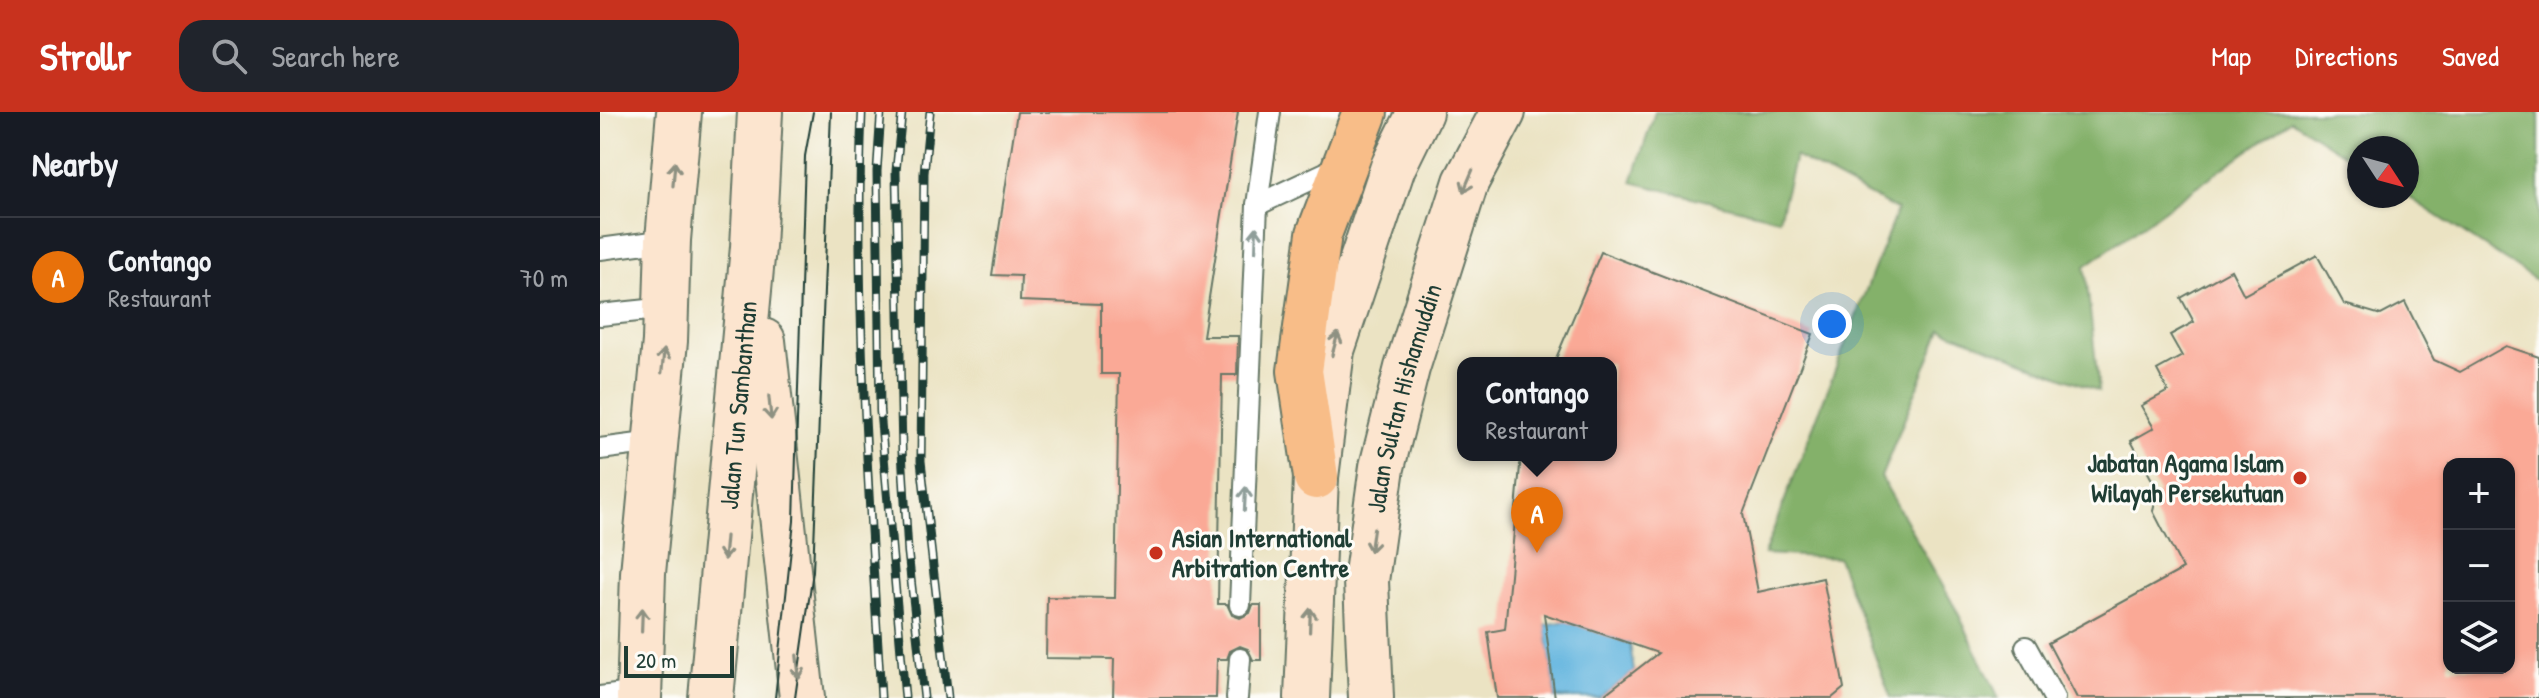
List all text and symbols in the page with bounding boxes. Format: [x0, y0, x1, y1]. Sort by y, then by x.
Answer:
search box [179, 20, 739, 92]
text: Strollr [40, 30, 131, 82]
icon: search [207, 34, 251, 78]
text: Search here [271, 36, 400, 76]
text: Map [2211, 37, 2251, 75]
text: Directions [2295, 37, 2398, 75]
text: Saved [2442, 37, 2499, 75]
north arrow [2347, 136, 2419, 208]
text: Nearby [32, 141, 118, 187]
one-way arrow [667, 161, 682, 188]
one-way arrow [1460, 169, 1475, 193]
one-way arrow [1248, 226, 1263, 253]
text: Contango [108, 240, 211, 280]
text: A [52, 260, 64, 295]
text: 70 m [520, 260, 568, 295]
street label: Jalan Sultan Hishamuddin [1358, 279, 1450, 515]
text: Restaurant [108, 280, 211, 315]
street label: Jalan Tun Sambanthan [711, 299, 765, 511]
your location [1812, 304, 1852, 344]
one-way arrow [1328, 332, 1343, 358]
one-way arrow [656, 348, 671, 375]
popup [1457, 357, 1617, 461]
text: Contango [1485, 372, 1589, 412]
one-way arrow [763, 394, 778, 421]
text: Restaurant [1485, 412, 1588, 447]
place label: Jabatan Agama Islam Wilayah Persekutuan [2087, 445, 2284, 511]
map controls [2443, 458, 2515, 674]
button: + [2443, 458, 2515, 530]
marker: Jabatan Agama Islam Wilayah Persekutuan [2291, 469, 2309, 487]
one-way arrow [1238, 486, 1253, 513]
pin: A [1511, 487, 1563, 553]
place label: Asian International Arbitration Centre [1172, 520, 1353, 585]
one-way arrow [1364, 527, 1379, 552]
button: − [2443, 530, 2515, 602]
one-way arrow [717, 534, 732, 561]
marker: Asian International Arbitration Centre [1147, 544, 1165, 562]
button: layers [2443, 602, 2515, 674]
one-way arrow [634, 607, 649, 634]
one-way arrow [1303, 607, 1318, 634]
scale bar [624, 642, 734, 678]
text: 20 m [636, 645, 676, 675]
one-way arrow [791, 653, 806, 680]

